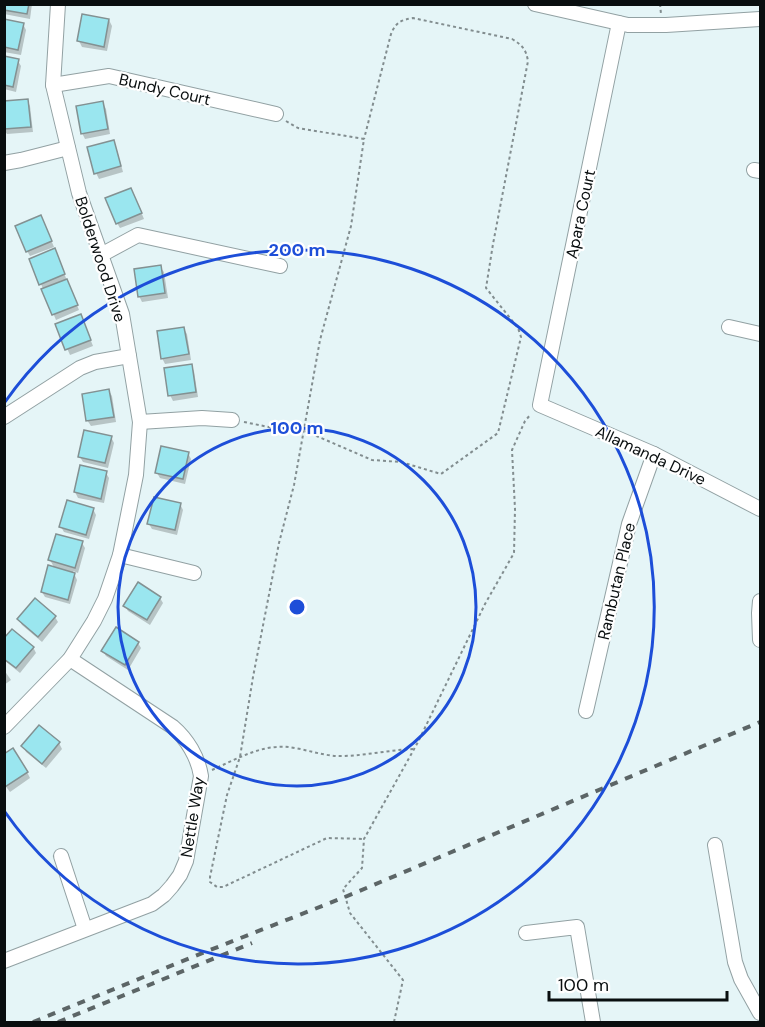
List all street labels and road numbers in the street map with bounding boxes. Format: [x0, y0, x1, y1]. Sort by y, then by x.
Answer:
street label: Bundy Court [117, 69, 213, 110]
street label: Apara Court [561, 168, 600, 261]
street label: Bolderwood Drive [70, 194, 131, 325]
street label: Allamanda Drive [592, 421, 709, 490]
street label: Rambutan Place [593, 520, 640, 642]
street label: Nettle Way [176, 775, 209, 859]

